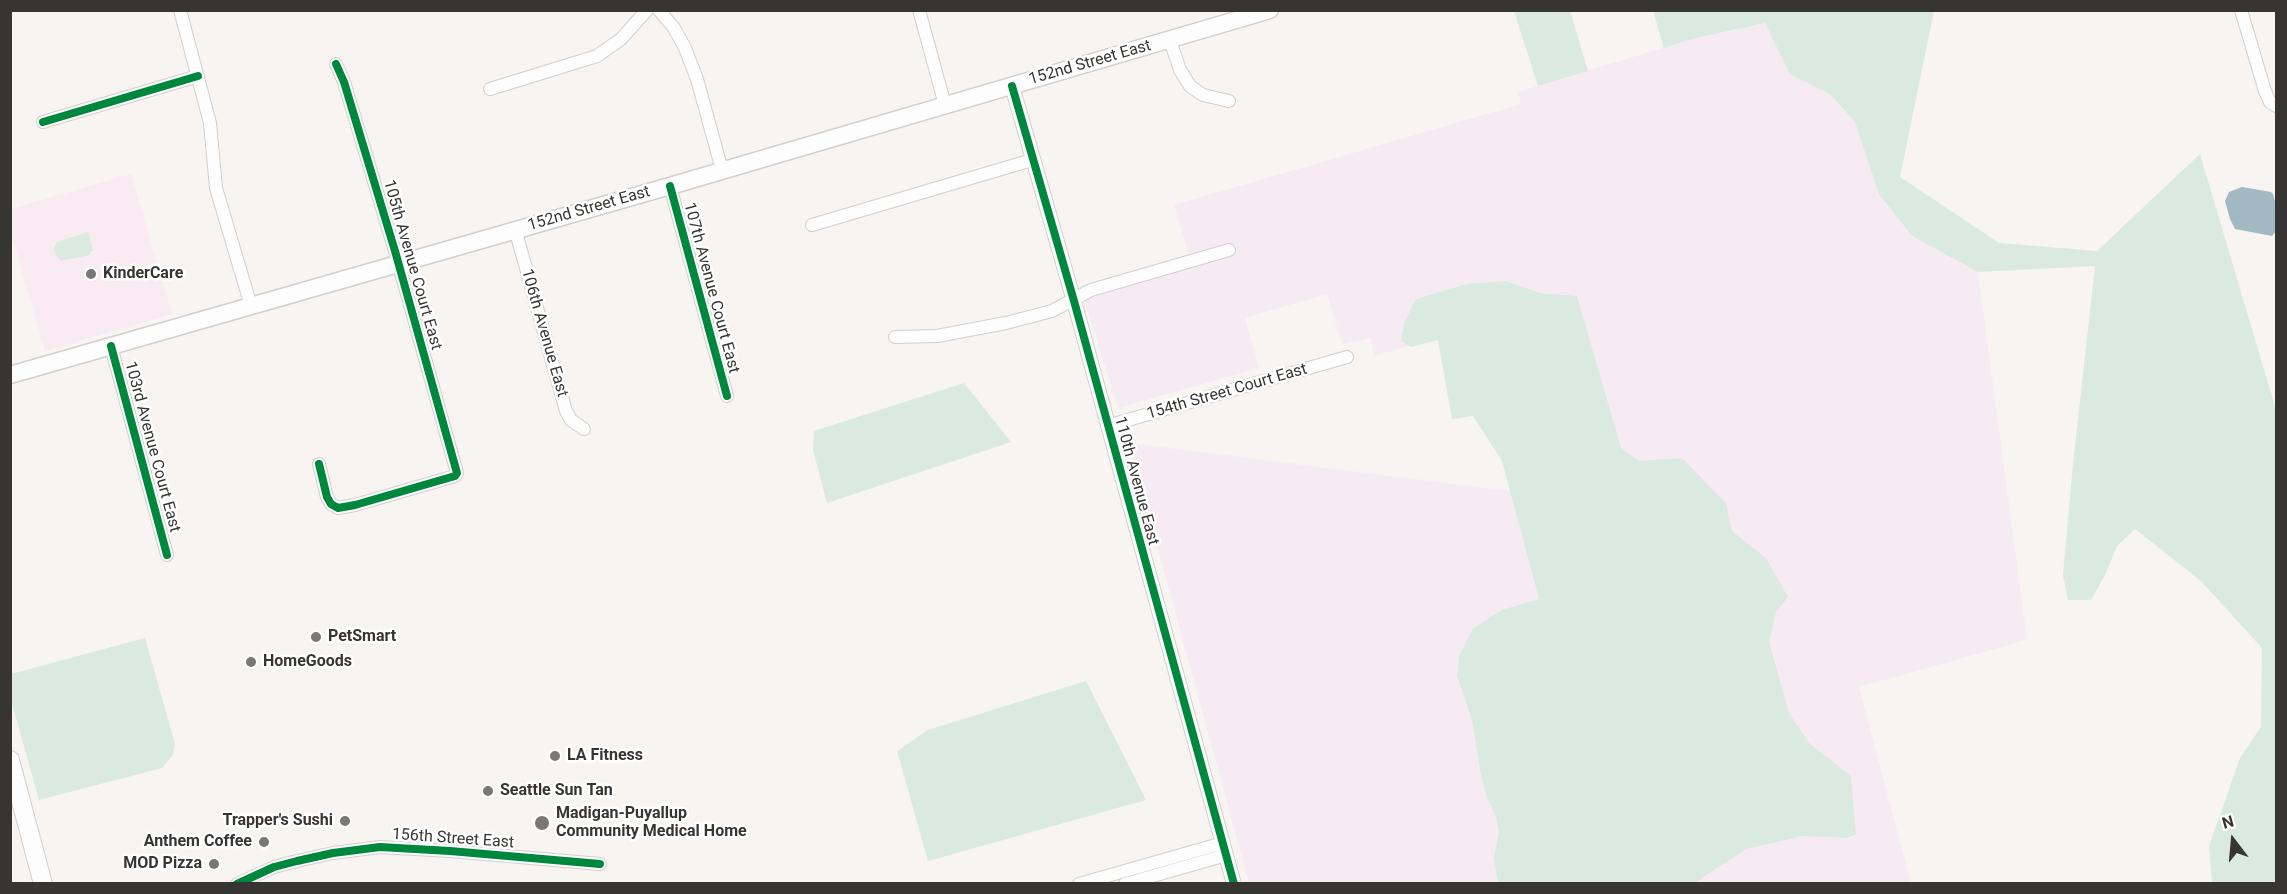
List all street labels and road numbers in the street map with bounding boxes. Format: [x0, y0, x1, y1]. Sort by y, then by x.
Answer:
street label: 152nd Street East [1027, 36, 1153, 90]
street label: 105th Avenue Court East [379, 178, 445, 352]
street label: 152nd Street East [526, 182, 652, 236]
street label: 107th Avenue Court East [679, 201, 743, 375]
street label: 106th Avenue East [517, 267, 571, 399]
street label: 103rd Avenue Court East [120, 359, 184, 535]
street label: 154th Street Court East [1145, 360, 1309, 424]
street label: 110th Avenue East [1110, 414, 1162, 548]
street label: 156th Street East [391, 825, 515, 853]

